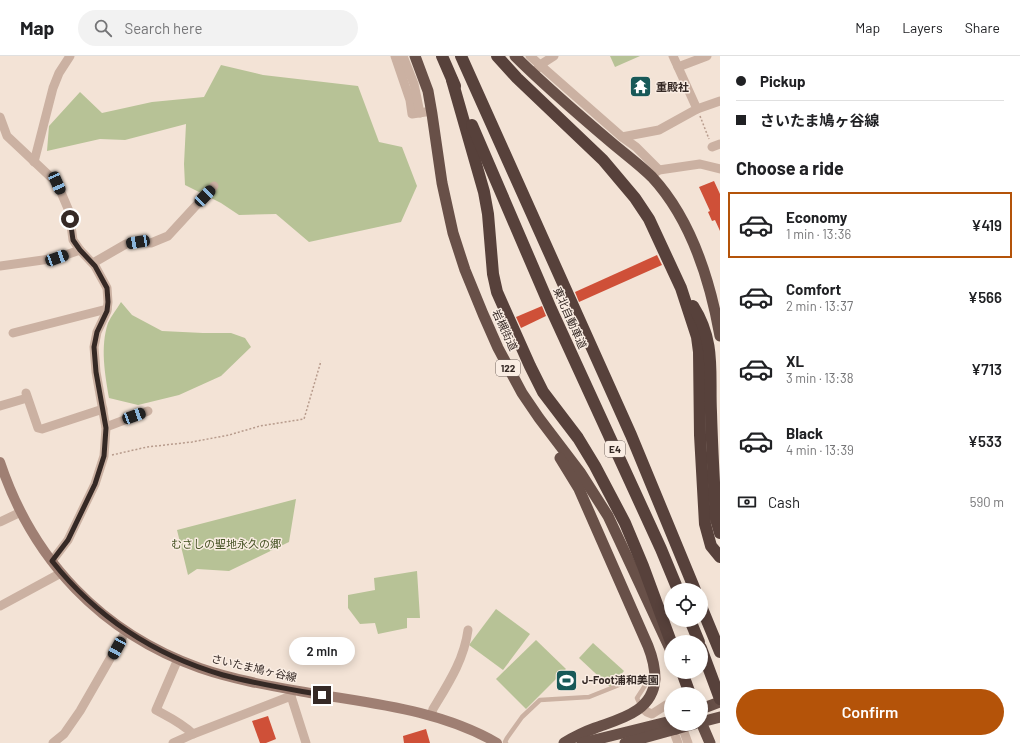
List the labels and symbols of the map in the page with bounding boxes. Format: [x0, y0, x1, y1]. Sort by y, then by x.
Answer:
temple icon: 重殿社 [628, 74, 654, 100]
place label: 重殿社 [656, 80, 689, 93]
car [47, 170, 67, 196]
car [192, 183, 218, 209]
route start [61, 210, 79, 228]
car [125, 234, 151, 250]
car [44, 248, 70, 268]
street label: 東北自動車道 [551, 285, 590, 351]
street label: 岩槻街道 [490, 307, 521, 352]
road number: 122 [496, 360, 520, 376]
car [121, 406, 147, 426]
road number: E4 [605, 441, 625, 457]
park label: むさしの聖地永久の郷 [171, 537, 281, 550]
car [106, 635, 128, 661]
callout: 2 min [289, 637, 355, 665]
street label: さいたま鳩ヶ谷線 [210, 651, 298, 684]
sports icon: J-Foot浦和美園 [553, 667, 579, 693]
place label: J-Foot浦和美園 [582, 673, 659, 686]
route end [313, 686, 331, 704]

